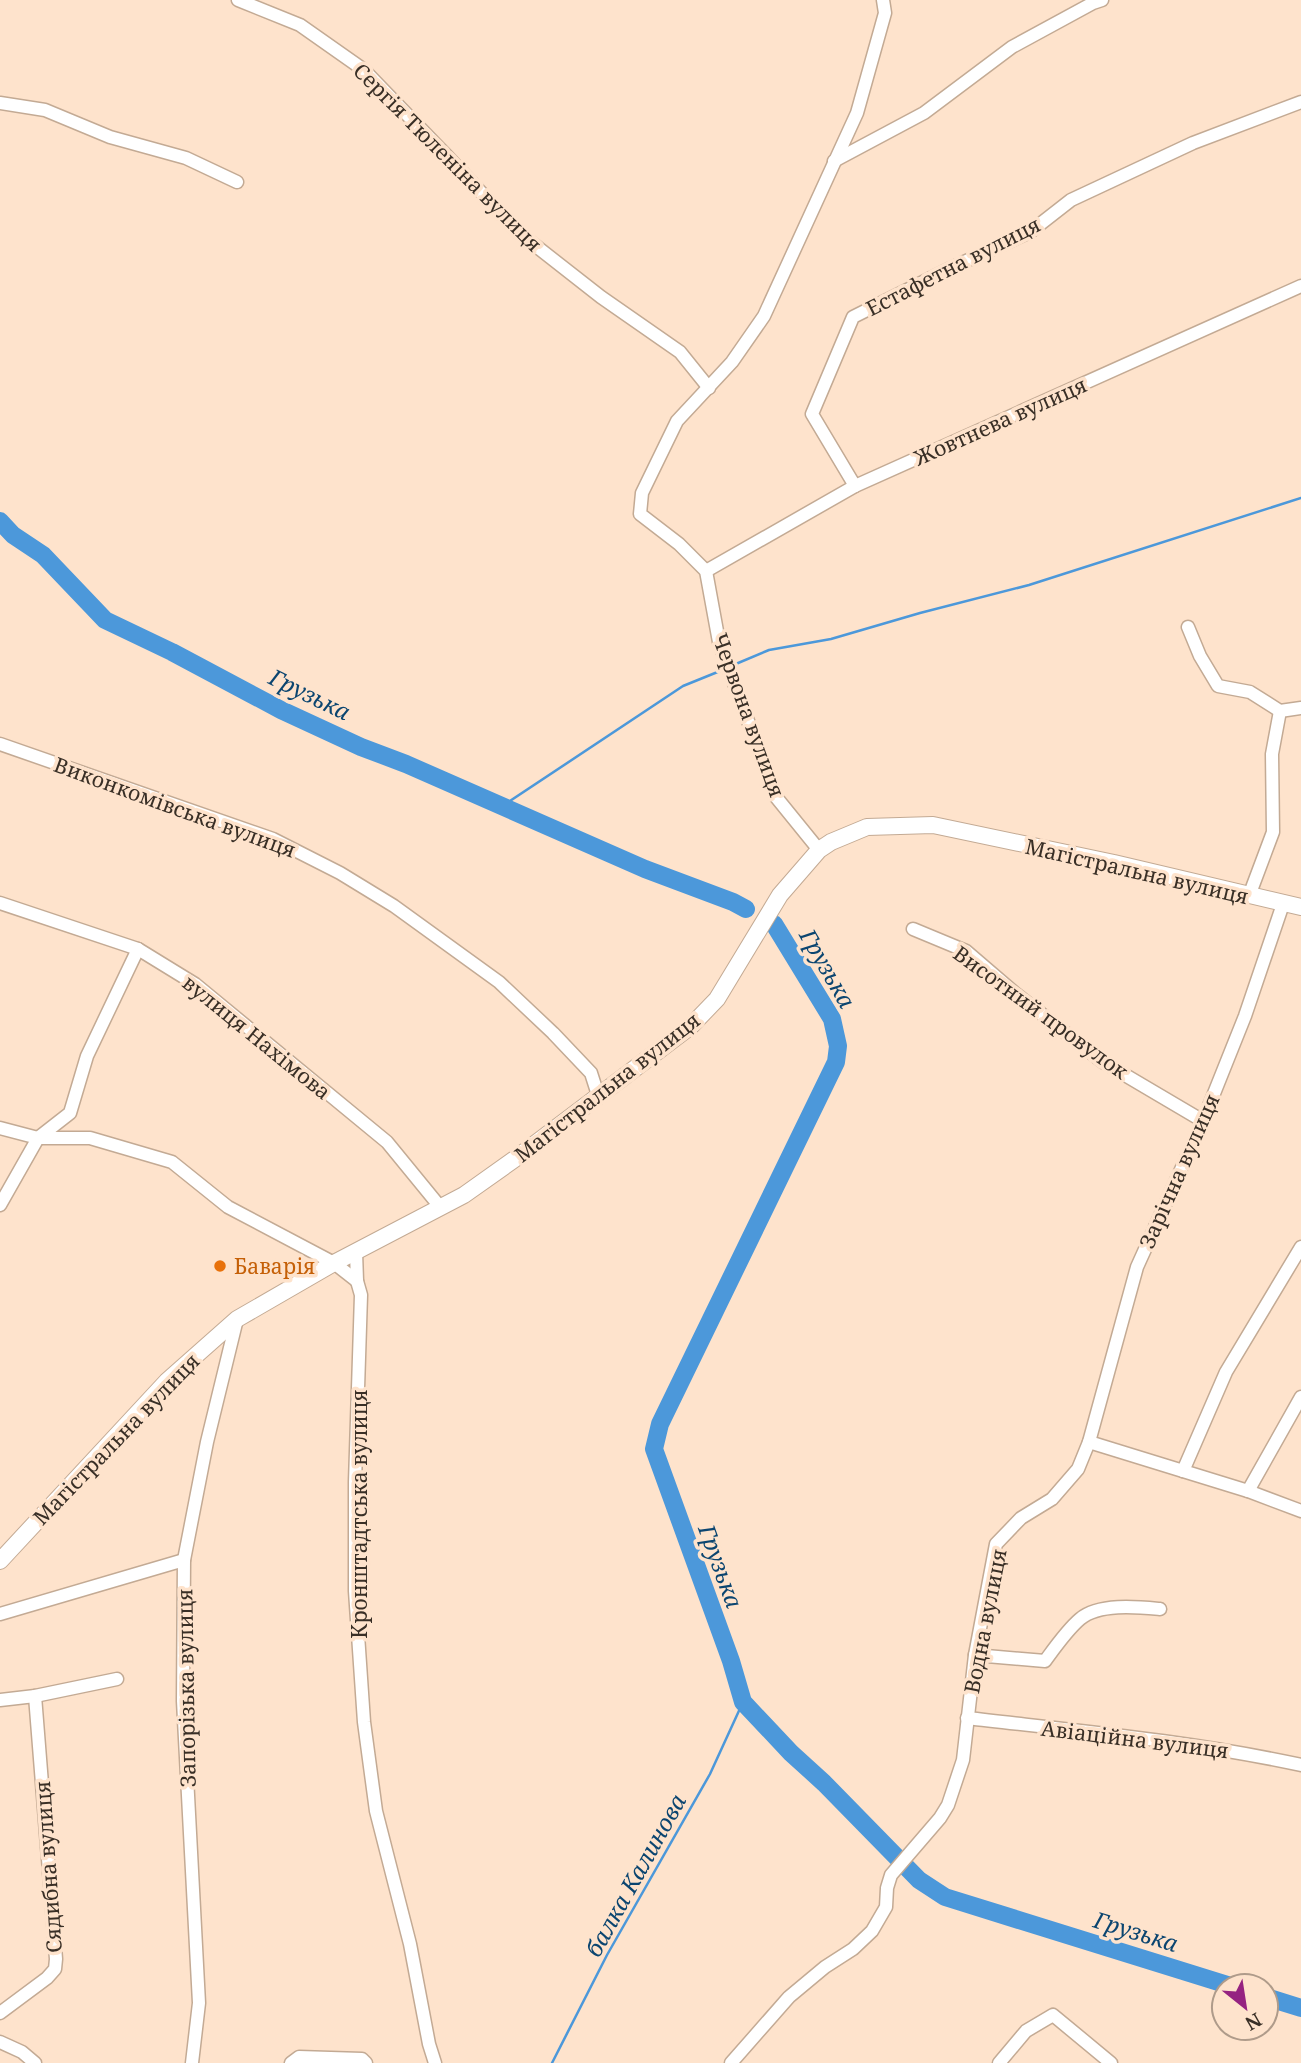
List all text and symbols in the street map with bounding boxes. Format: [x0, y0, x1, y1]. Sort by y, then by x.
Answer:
street label: Сергія Тюленіна вулиця [348, 57, 548, 257]
street label: Естафетна вулиця [861, 210, 1045, 322]
street label: Жовтнева вулиця [908, 370, 1091, 472]
street label: Червона вулиця [706, 629, 792, 801]
water label: Грузька [263, 660, 356, 727]
street label: Виконкомівська вулиця [50, 750, 300, 864]
street label: Магістральна вулиця [1023, 832, 1251, 910]
water label: Грузька [792, 922, 864, 1014]
street label: Висотний провулок [948, 939, 1135, 1085]
street label: вулиця Нахімова [177, 969, 337, 1105]
street label: Магістральна вулиця [508, 1006, 706, 1168]
street label: Зарічна вулиця [1132, 1089, 1226, 1253]
place label: Баварія [234, 1252, 315, 1280]
marker: Баварія [212, 1258, 228, 1274]
street label: Магістральна вулиця [27, 1347, 205, 1531]
street label: Кронштадтська вулиця [345, 1389, 373, 1639]
water label: Грузька [691, 1519, 751, 1612]
street label: Водна вулиця [957, 1546, 1013, 1696]
street label: Запорізька вулиця [170, 1588, 202, 1788]
street label: Авіаційна вулиця [1040, 1714, 1230, 1764]
street label: Сядибна вулиця [28, 1780, 68, 1954]
water label: балка Калинова [577, 1788, 693, 1962]
water label: Грузька [1089, 1903, 1182, 1959]
north arrow [1210, 1972, 1280, 2042]
text: N [1240, 2007, 1266, 2037]

